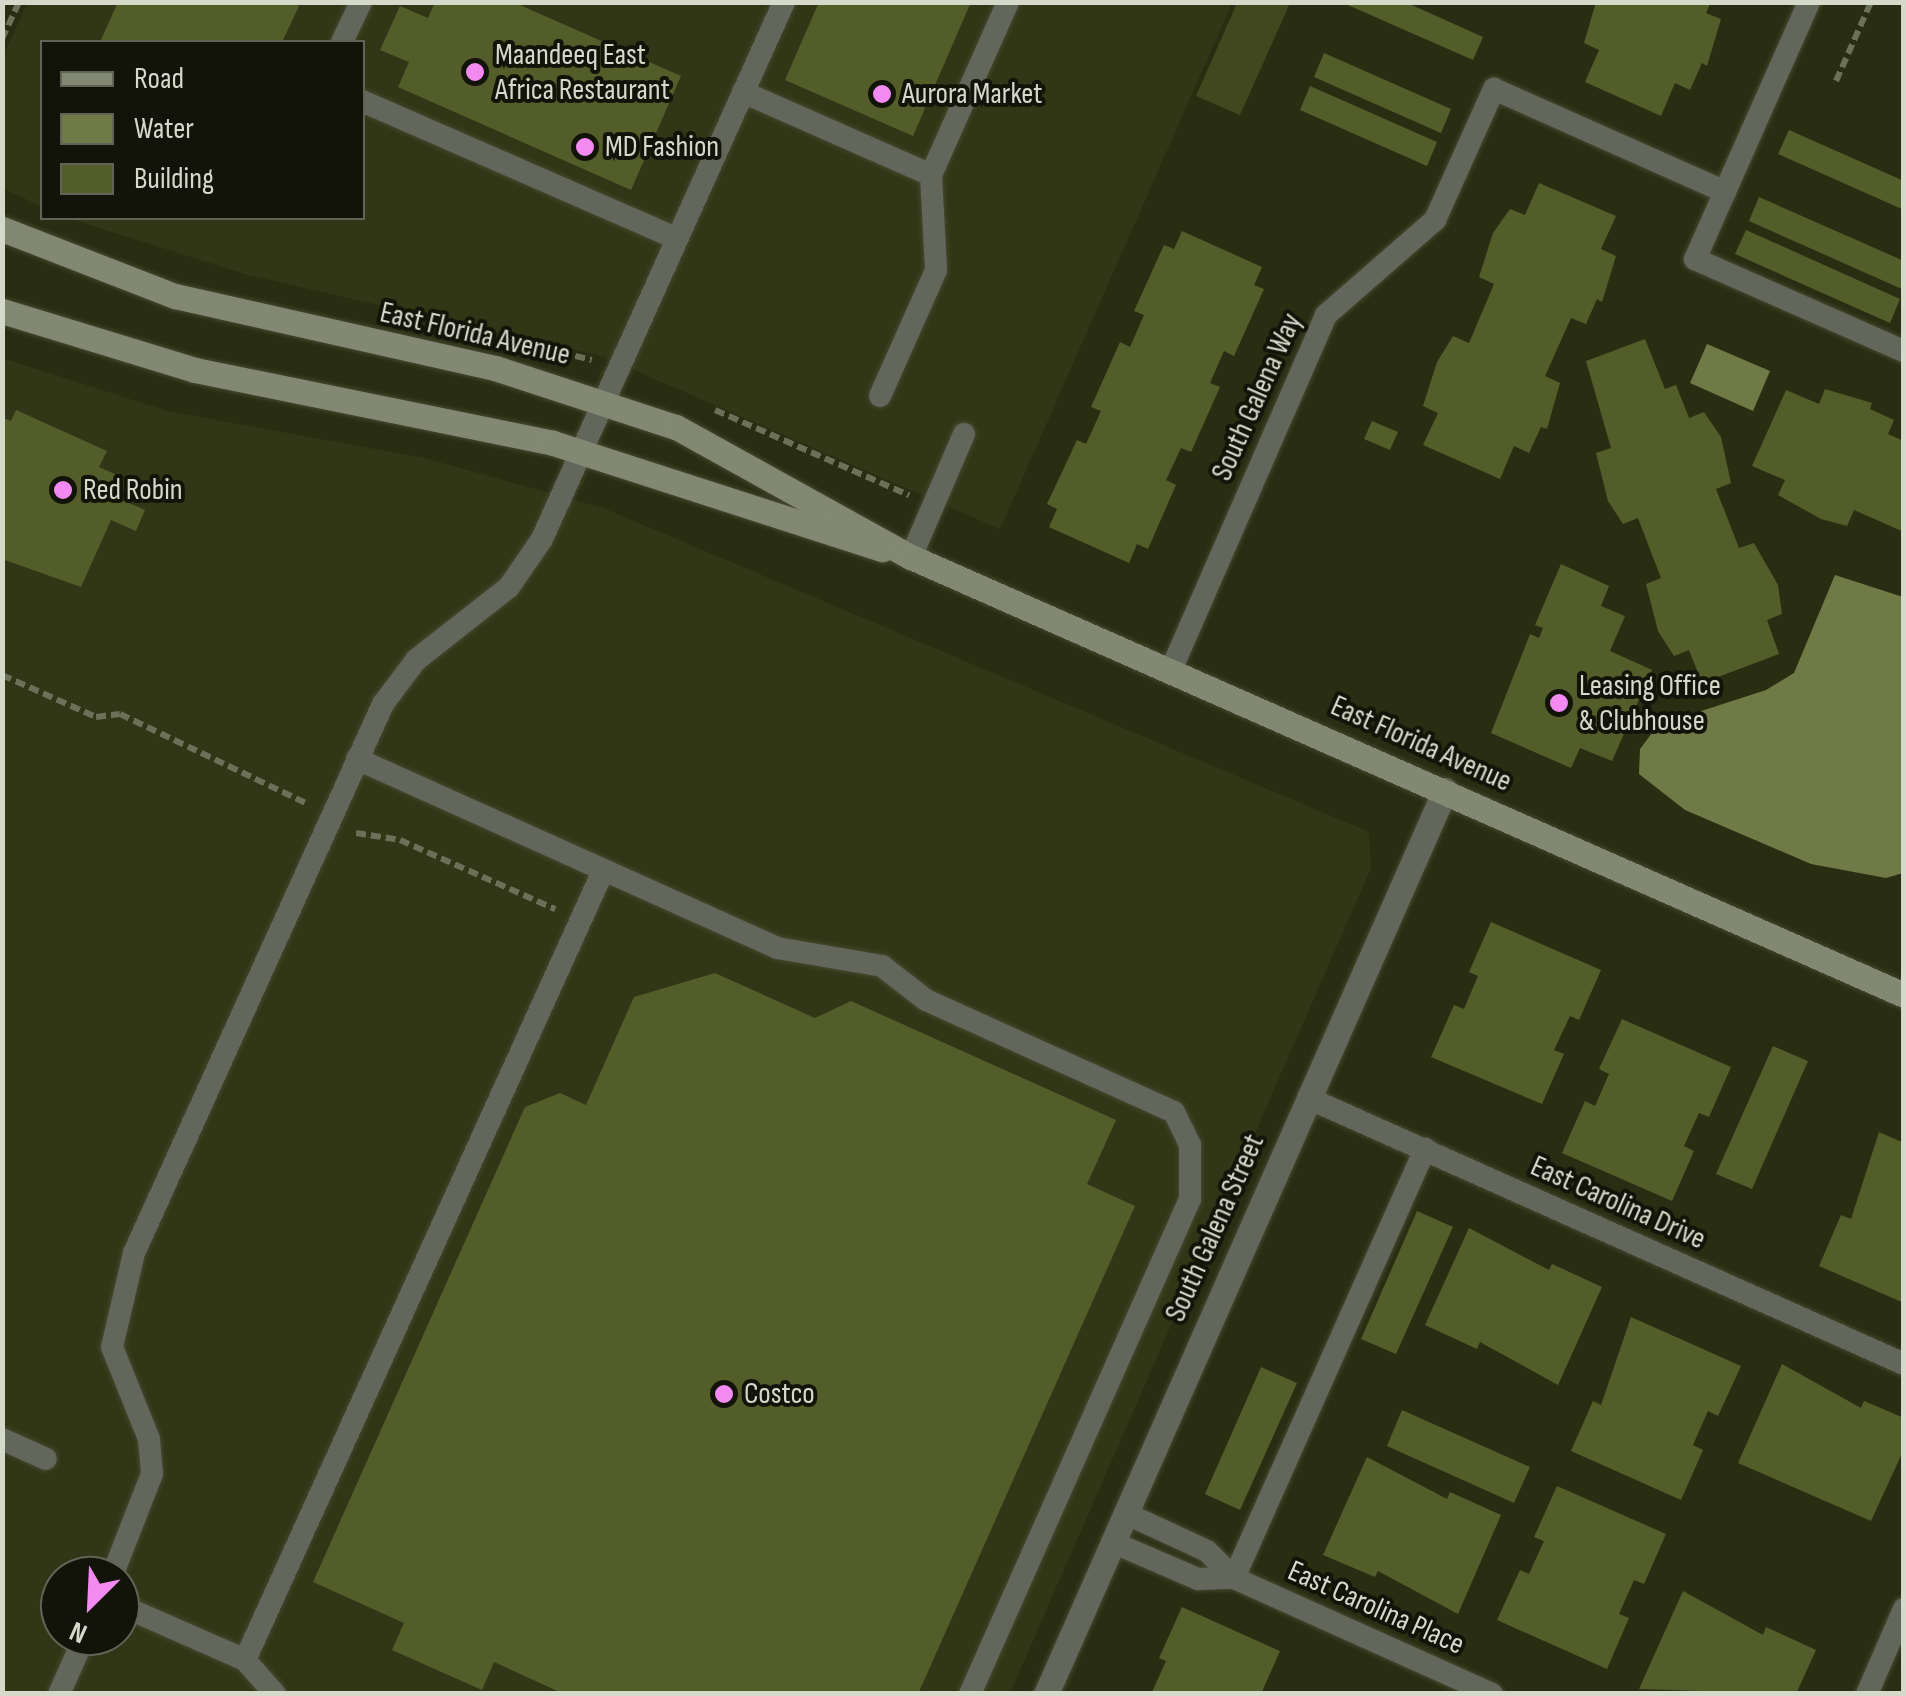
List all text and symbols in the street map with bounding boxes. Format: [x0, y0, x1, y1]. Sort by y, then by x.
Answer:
place label: Maandeeq East Africa Restaurant [495, 37, 670, 108]
legend [40, 40, 365, 220]
text: Road [134, 61, 184, 97]
marker: Maandeeq East Africa Restaurant [464, 61, 486, 83]
place label: Aurora Market [902, 76, 1042, 112]
marker: Aurora Market [871, 83, 893, 105]
text: Water [134, 111, 194, 147]
place label: MD Fashion [605, 129, 719, 165]
marker: MD Fashion [574, 136, 596, 158]
text: Building [134, 161, 214, 197]
street label: East Florida Avenue [376, 295, 574, 373]
street label: South Galena Way [1204, 308, 1310, 486]
place label: Red Robin [83, 472, 183, 508]
marker: Red Robin [52, 479, 74, 501]
place label: Leasing Office & Clubhouse [1579, 668, 1721, 738]
street label: East Florida Avenue [1325, 688, 1517, 800]
marker: Leasing Office & Clubhouse [1548, 692, 1570, 714]
street label: South Galena Street [1158, 1129, 1272, 1327]
street label: East Carolina Drive [1525, 1148, 1711, 1258]
place label: Costco [744, 1376, 815, 1412]
marker: Costco [713, 1383, 735, 1405]
street label: East Carolina Place [1282, 1553, 1470, 1663]
north arrow [40, 1556, 140, 1656]
text: N [65, 1614, 92, 1650]

